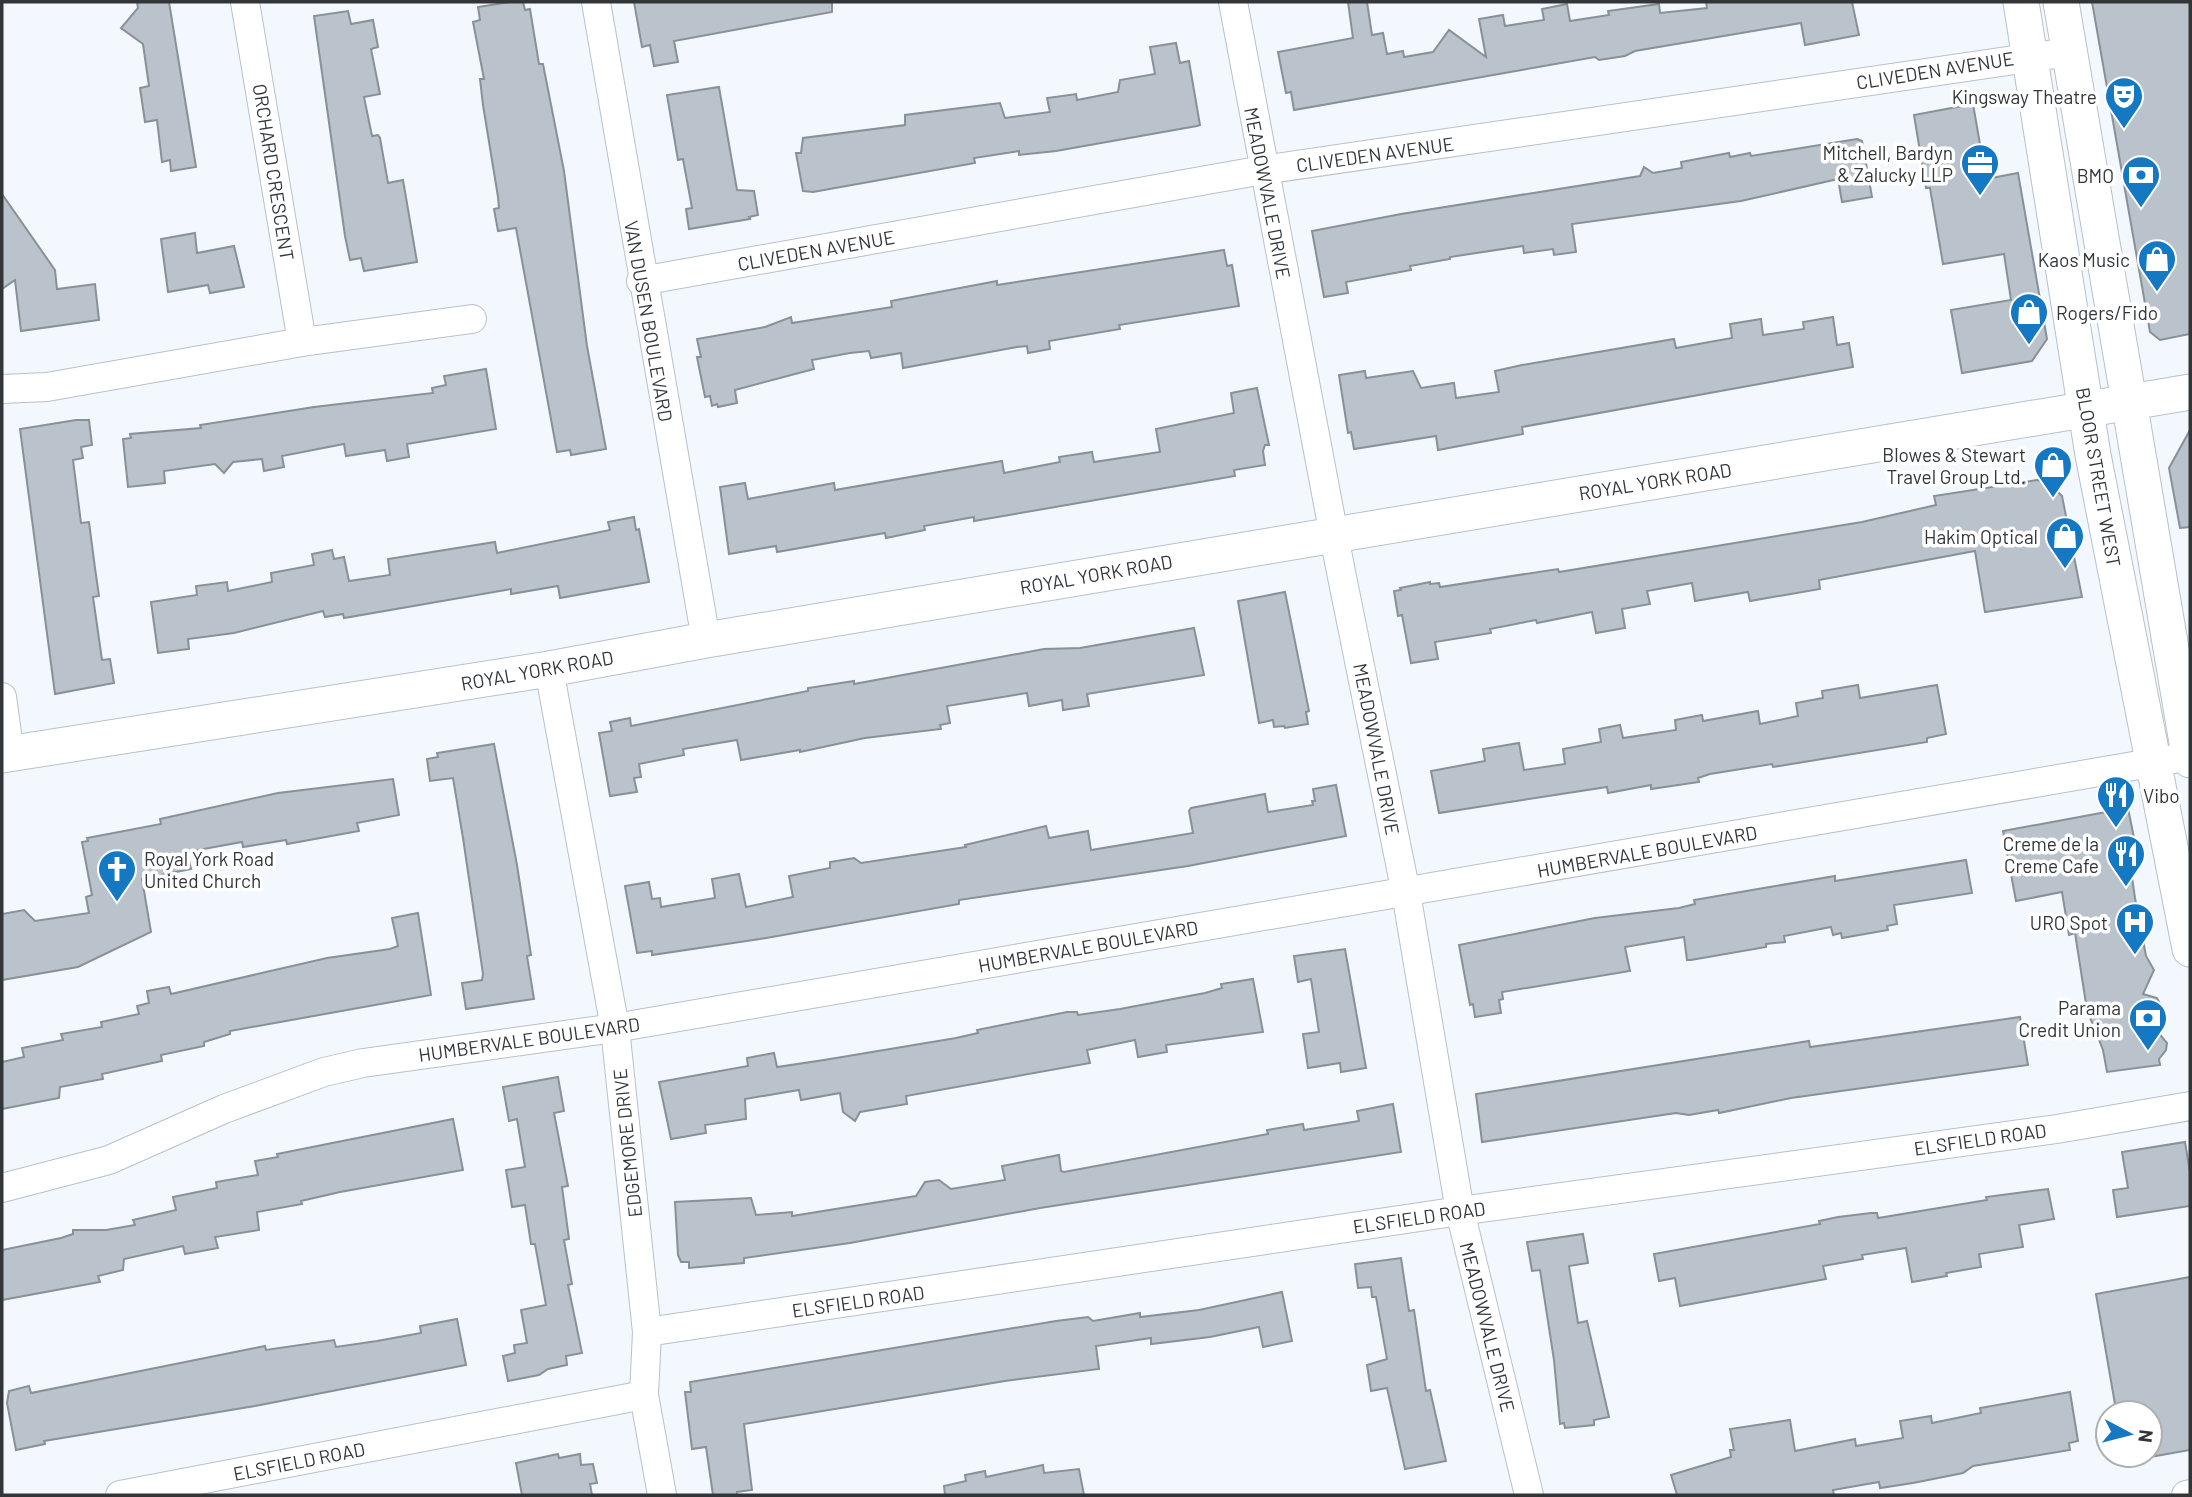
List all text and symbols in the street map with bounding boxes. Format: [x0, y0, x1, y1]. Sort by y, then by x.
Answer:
street label: CLIVEDEN AVENUE [1855, 46, 2015, 94]
theatre icon: Kingsway Theatre [2103, 75, 2145, 130]
street label: ORCHARD CRESCENT [249, 82, 299, 262]
place label: Kingsway Theatre [1952, 85, 2097, 108]
street label: MEADOWVALE DRIVE [1240, 105, 1296, 281]
street label: CLIVEDEN AVENUE [1295, 132, 1455, 176]
place label: Mitchell, Bardyn & Zalucky LLP [1823, 141, 1953, 186]
office icon: Mitchell, Bardyn & Zalucky LLP [1959, 142, 2001, 197]
bank icon: BMO [2120, 154, 2162, 209]
place label: BMO [2077, 164, 2114, 187]
street label: VAN DUSEN BOULEVARD [620, 219, 678, 423]
street label: CLIVEDEN AVENUE [736, 225, 896, 275]
shop icon: Kaos Music [2136, 238, 2178, 293]
place label: Kaos Music [2038, 248, 2130, 271]
shop icon: Rogers/Fido [2008, 291, 2050, 346]
place label: Rogers/Fido [2056, 301, 2158, 324]
street label: BLOOR STREET WEST [2072, 385, 2126, 569]
place label: Blowes & Stewart Travel Group Ltd. [1882, 443, 2026, 488]
shop icon: Blowes & Stewart Travel Group Ltd. [2032, 444, 2074, 499]
street label: ROYAL YORK ROAD [1577, 458, 1733, 504]
shop icon: Hakim Optical [2044, 515, 2086, 570]
place label: Hakim Optical [1924, 525, 2038, 548]
street label: ROYAL YORK ROAD [1018, 549, 1174, 599]
street label: ROYAL YORK ROAD [459, 645, 615, 695]
street label: MEADOWVALE DRIVE [1349, 661, 1405, 837]
restaurant icon: Vibo [2095, 774, 2137, 829]
place label: Vibo [2143, 784, 2180, 807]
street label: HUMBERVALE BOULEVARD [1535, 820, 1759, 882]
place label: Creme de la Creme Cafe [2003, 832, 2099, 877]
restaurant icon: Creme de la Creme Cafe [2105, 833, 2147, 888]
place label: Royal York Road United Church [144, 847, 274, 892]
church icon: Royal York Road United Church [96, 848, 138, 903]
hospital icon: URO Spot [2114, 901, 2156, 956]
place label: URO Spot [2030, 911, 2108, 934]
street label: HUMBERVALE BOULEVARD [976, 915, 1200, 977]
place label: Parama Credit Union [2019, 996, 2121, 1041]
bank icon: Parama Credit Union [2127, 997, 2169, 1052]
street label: HUMBERVALE BOULEVARD [417, 1012, 641, 1066]
street label: EDGEMORE DRIVE [608, 1068, 646, 1218]
street label: ELSFIELD ROAD [1912, 1118, 2048, 1160]
street label: ELSFIELD ROAD [1351, 1196, 1487, 1238]
street label: MEADOWVALE DRIVE [1456, 1240, 1520, 1414]
street label: ELSFIELD ROAD [790, 1280, 926, 1322]
north arrow [2094, 1399, 2164, 1469]
text: N [2134, 1428, 2159, 1444]
street label: ELSFIELD ROAD [231, 1437, 367, 1485]

